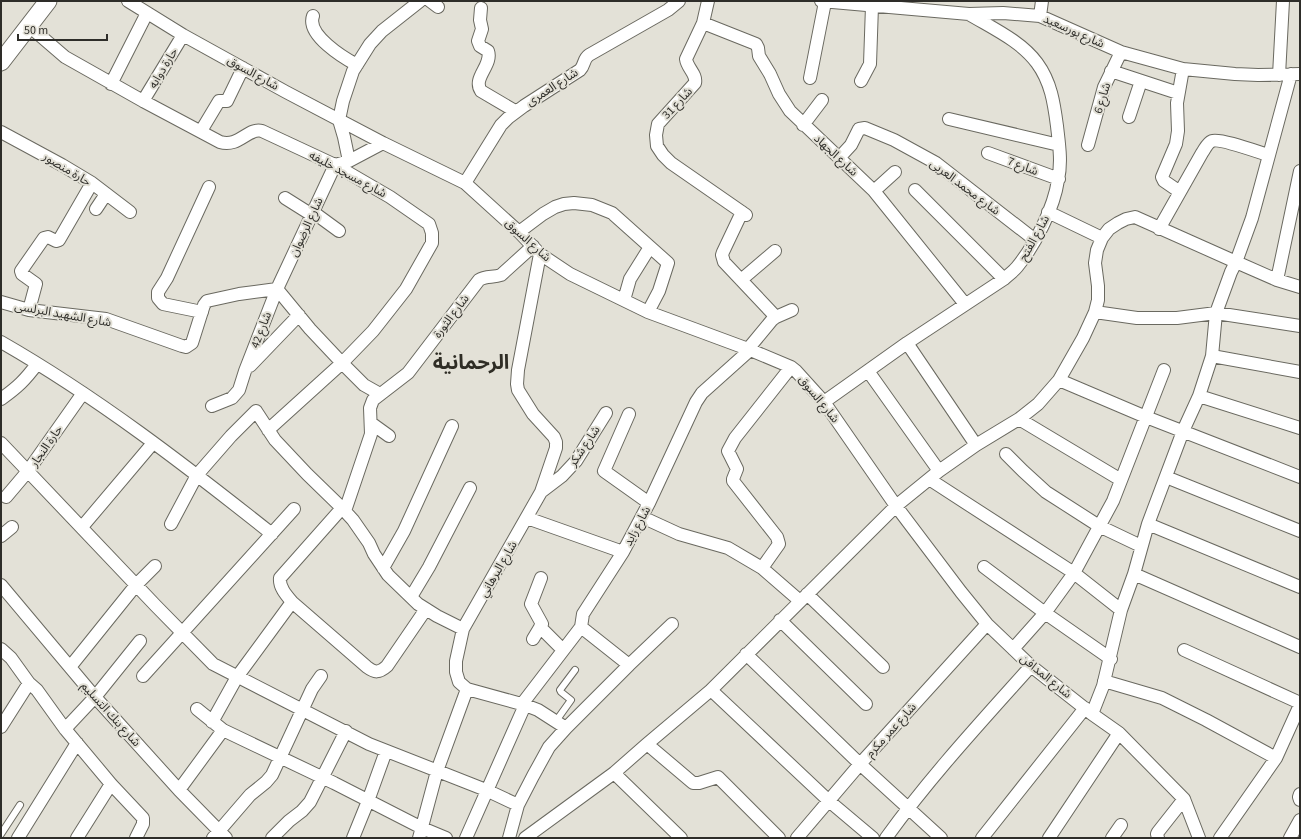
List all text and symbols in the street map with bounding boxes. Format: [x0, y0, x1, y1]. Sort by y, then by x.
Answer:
street label: شارع بورسعيد [1041, 10, 1107, 52]
scale bar [18, 16, 107, 42]
text: 50 m [24, 22, 48, 39]
street label: حارة دوابه [145, 45, 182, 92]
street label: شارع السوق [224, 52, 282, 95]
street label: شارع العمرى [523, 64, 582, 111]
street label: شارع 6 [1090, 80, 1115, 116]
street label: شارع 31 [658, 84, 696, 123]
street label: شارع الجهاد [810, 130, 861, 180]
street label: شارع مسجد خليفه [306, 147, 390, 202]
street label: حارة منصور [39, 148, 94, 191]
street label: شارع 7 [1005, 153, 1041, 180]
street label: شارع محمد العربى [926, 155, 1003, 220]
street label: شارع الرضوان [285, 195, 328, 260]
street label: شارع الفتح [1015, 212, 1054, 264]
street label: شارع السوق [501, 215, 555, 266]
street label: شارع الثورة [429, 291, 473, 342]
street label: شارع الشهيد البرلسى [13, 298, 113, 331]
street label: شارع 42 [247, 310, 276, 351]
district label: الرحمانية [433, 349, 509, 377]
street label: شارع السوق [794, 372, 843, 427]
street label: حارة النجار [25, 422, 67, 471]
street label: شارع شكر [564, 422, 604, 471]
street label: شارع زايد [620, 503, 655, 549]
street label: شارع البرهاني [475, 538, 522, 601]
street label: شارع المدافن [1016, 650, 1075, 703]
street label: شارع بنك التسليم [77, 678, 144, 751]
street label: شارع عمر مكرم [862, 699, 921, 761]

